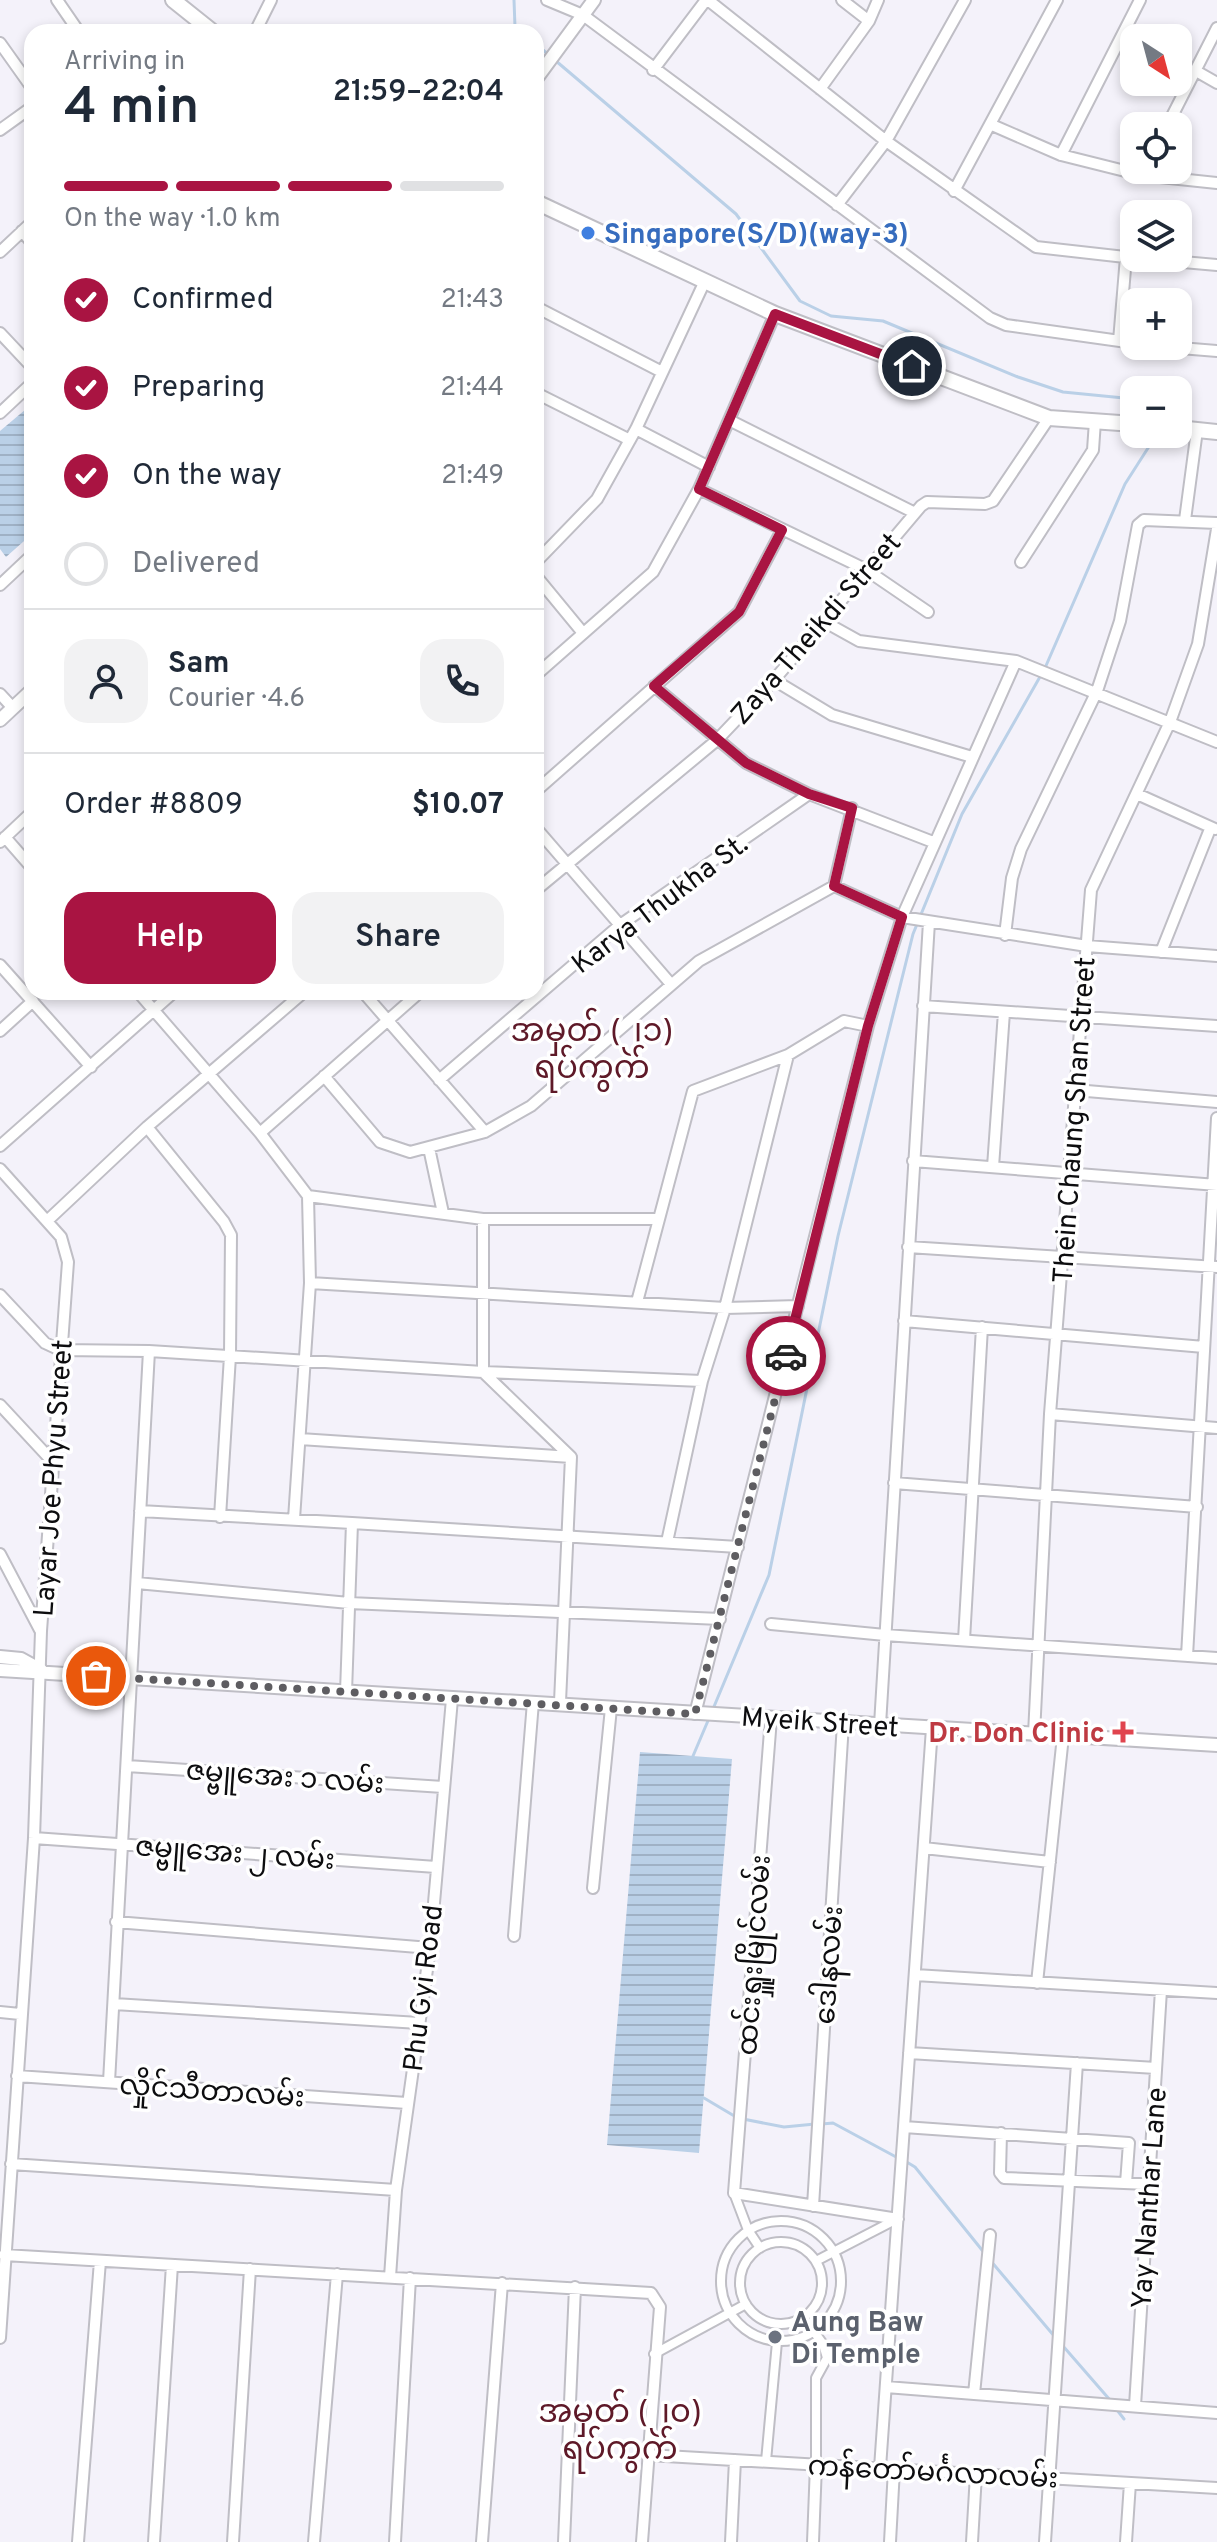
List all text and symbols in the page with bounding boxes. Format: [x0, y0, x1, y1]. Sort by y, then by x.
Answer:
north arrow [1120, 24, 1192, 96]
map controls [1120, 24, 1192, 448]
text: Arriving in [64, 46, 185, 79]
text: 21:59–22:04 [333, 74, 504, 111]
text: 4 min [64, 76, 199, 142]
button: locate [1120, 112, 1192, 184]
button: layers [1120, 200, 1192, 272]
text: On the way · 1.0 km [64, 203, 280, 236]
place label: Singapore(S/D)(way-3) [604, 218, 909, 254]
marker: Singapore(S/D)(way-3) [579, 224, 597, 242]
icon: check [64, 278, 108, 322]
text: Confirmed [132, 282, 274, 319]
text: 21:43 [441, 284, 504, 317]
button: + [1120, 288, 1192, 360]
pin [878, 332, 946, 400]
icon: home [890, 344, 934, 388]
icon: check [64, 366, 108, 410]
text: Preparing [132, 370, 265, 407]
text: 21:44 [440, 372, 504, 405]
button: − [1120, 376, 1192, 448]
icon: check [64, 454, 108, 498]
text: On the way [132, 458, 282, 495]
text: 21:49 [441, 460, 504, 493]
street label: Zaya Theikdi Street [724, 527, 910, 733]
text: Delivered [132, 546, 260, 583]
button: person [64, 639, 148, 723]
button: phone [420, 639, 504, 723]
text: Sam [168, 646, 230, 683]
text: Courier · 4.6 [168, 683, 305, 716]
text: Order #8809 [64, 787, 243, 824]
text: $10.07 [412, 787, 504, 824]
street label: Karya Thukha St. [566, 827, 756, 983]
button: Help [64, 892, 276, 984]
button: Share [292, 892, 504, 984]
street label: Thein Chaung Shan Street [1047, 956, 1105, 1285]
district label: အမှတ် (၂၁) ရပ်ကွက် [511, 1007, 673, 1093]
courier [746, 1316, 826, 1396]
icon: car [764, 1334, 808, 1378]
street label: Layar Joe Phyu Street [27, 1338, 83, 1618]
pin [62, 1642, 130, 1710]
icon: bag [74, 1654, 118, 1698]
street label: Myeik Street [740, 1701, 900, 1747]
place label: Dr. Don Clinic [928, 1717, 1105, 1753]
marker: Dr. Don Clinic [1112, 1721, 1134, 1743]
street label: ဇမ္ဗူအေး ၁ လမ်း [184, 1751, 385, 1807]
street label: ဇမ္ဗူအေး ၂ လမ်း [134, 1827, 336, 1883]
street label: ထင်းရှူးမြိုင်လမ်း [728, 1853, 783, 2057]
street label: Phu Gyi Road [397, 1903, 453, 2074]
street label: ဒေါနလမ်း [806, 1904, 855, 2026]
street label: လှိုင်သီတာလမ်း [118, 2066, 306, 2119]
street label: Yay Nanthar Lane [1125, 2086, 1177, 2310]
place label: Aung Baw Di Temple [791, 2306, 924, 2374]
marker: Aung Baw Di Temple [766, 2328, 784, 2346]
district label: အမှတ် (၂၀) ရပ်ကွက် [538, 2388, 702, 2474]
street label: ကန်တော်မင်္ဂလာလမ်း [806, 2446, 1059, 2501]

